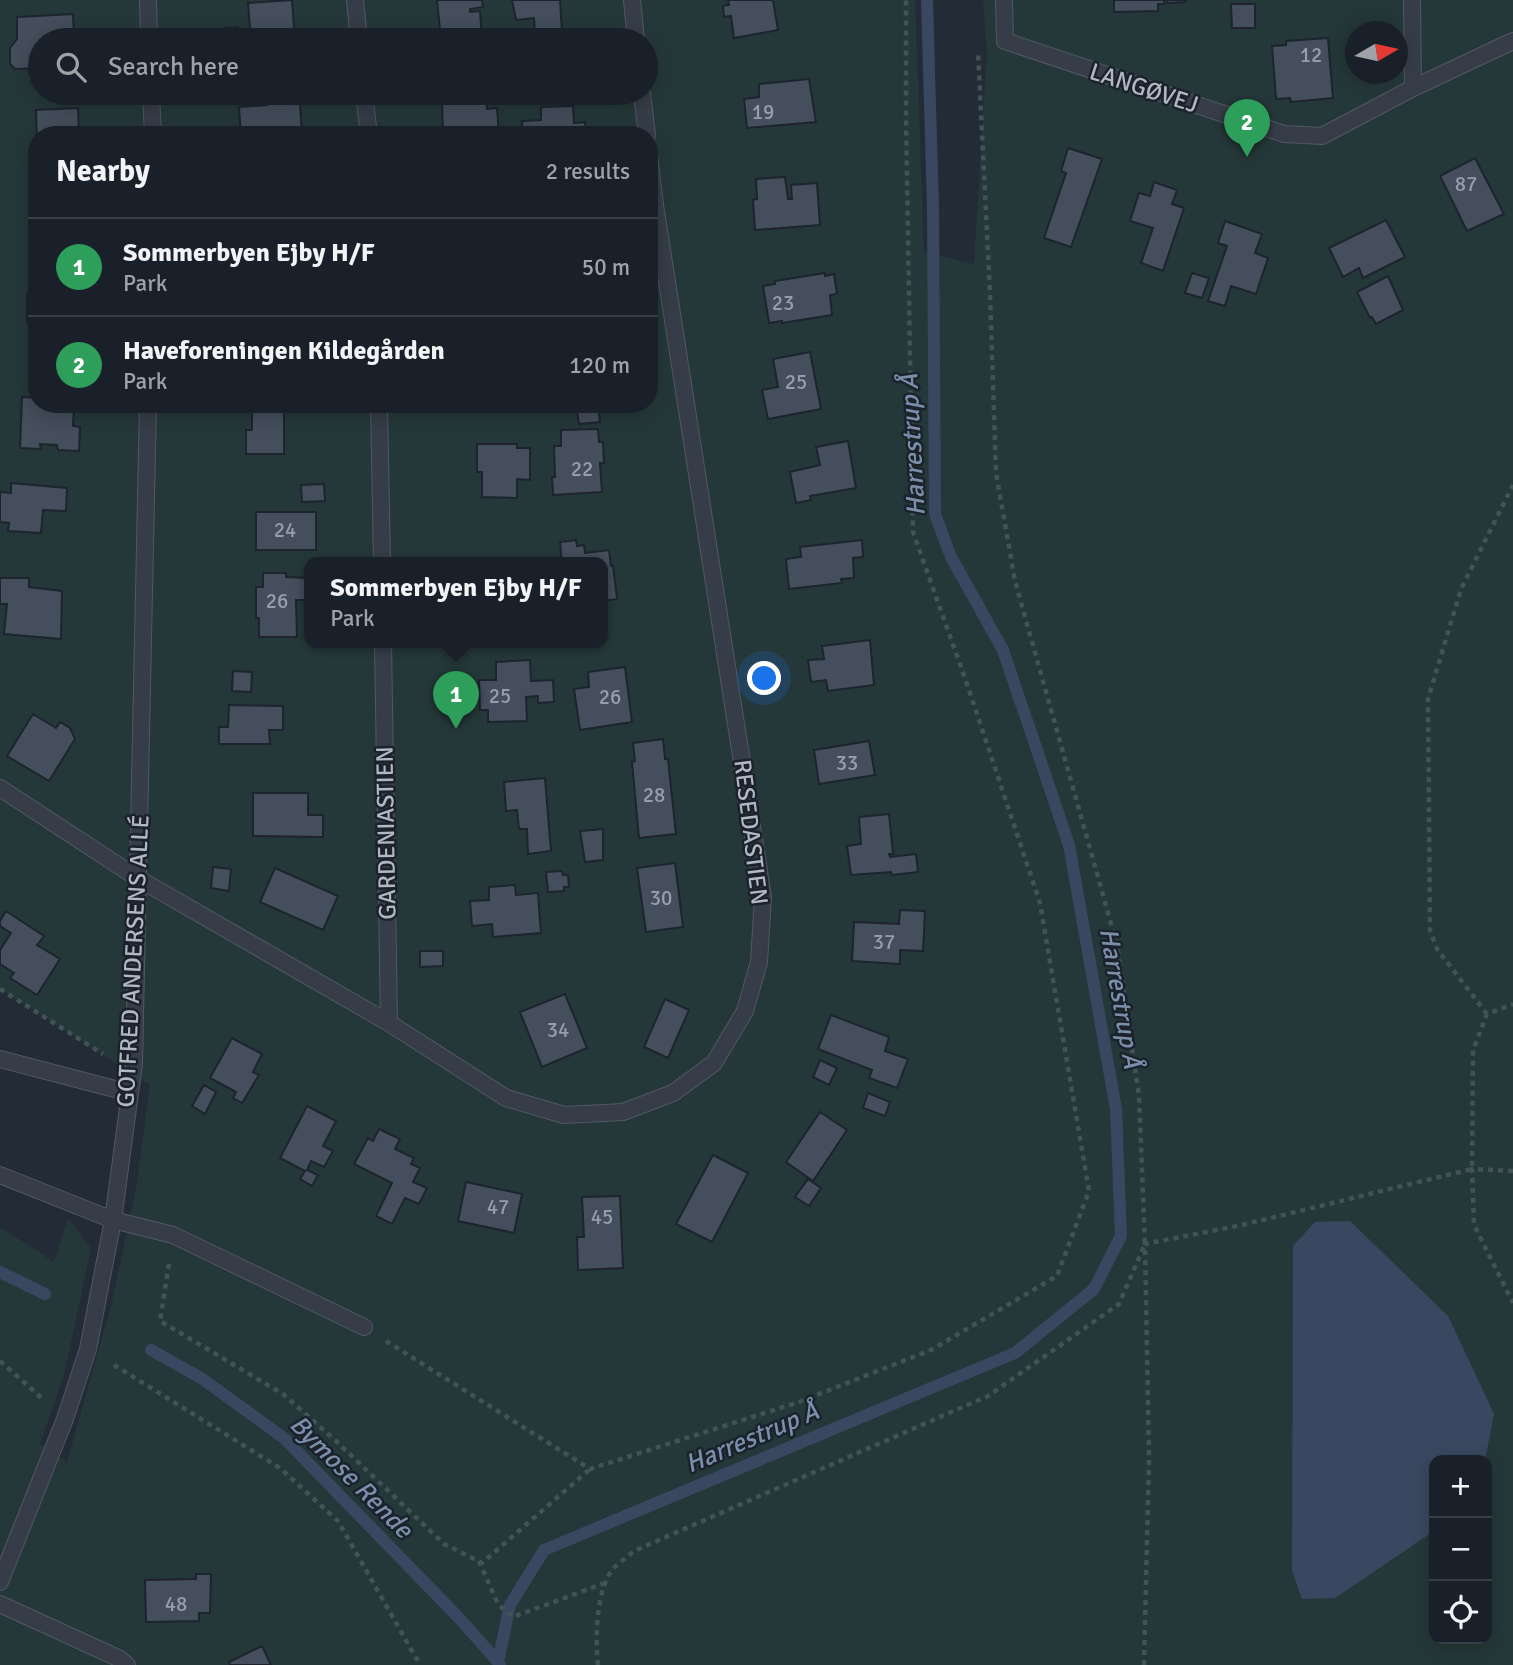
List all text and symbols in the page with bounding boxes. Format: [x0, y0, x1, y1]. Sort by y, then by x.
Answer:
north arrow [1345, 21, 1408, 84]
search box [28, 28, 658, 105]
house number: 12 [1300, 42, 1322, 68]
icon: search [52, 48, 90, 86]
text: Search here [108, 51, 239, 83]
street label: LANGØVEJ [1086, 56, 1202, 120]
house number: 19 [752, 99, 774, 125]
pin: 2 [1224, 99, 1270, 157]
text: Nearby [56, 153, 150, 190]
text: 2 results [546, 157, 630, 186]
house number: 87 [1455, 171, 1477, 197]
text: Sommerbyen Ejby H/F [123, 237, 375, 269]
text: 1 [73, 253, 85, 282]
text: 50 m [582, 253, 630, 282]
text: Park [123, 269, 167, 298]
house number: 23 [772, 290, 794, 316]
text: Haveforeningen Kildegården [123, 335, 445, 367]
text: 2 [73, 351, 85, 380]
text: 120 m [569, 351, 630, 380]
text: Park [123, 367, 167, 396]
house number: 25 [785, 369, 807, 395]
water label: Harrestrup Å [893, 372, 933, 517]
house number: 22 [571, 456, 593, 482]
house number: 24 [274, 517, 296, 543]
popup [304, 557, 608, 648]
text: Sommerbyen Ejby H/F [330, 572, 582, 604]
house number: 26 [266, 588, 288, 614]
text: Park [330, 604, 374, 633]
your location [747, 661, 781, 695]
pin: 1 [433, 671, 479, 729]
house number: 25 [489, 683, 511, 709]
house number: 26 [599, 684, 621, 710]
street label: GARDENIASTIEN [369, 746, 403, 920]
house number: 33 [836, 750, 858, 776]
street label: RESEDASTIEN [727, 758, 775, 906]
house number: 28 [643, 782, 665, 808]
street label: GOTFRED ANDERSENS ALLÉ [110, 814, 156, 1108]
house number: 30 [650, 885, 672, 911]
water label: Harrestrup Å [1092, 925, 1148, 1072]
house number: 37 [873, 929, 895, 955]
house number: 34 [547, 1017, 569, 1043]
house number: 47 [487, 1194, 509, 1220]
house number: 45 [591, 1204, 613, 1230]
water label: Harrestrup Å [680, 1395, 825, 1480]
water label: Bymose Rende [283, 1409, 421, 1547]
map controls [1429, 1455, 1492, 1644]
button: + [1429, 1455, 1492, 1518]
button: − [1429, 1518, 1492, 1581]
button: locate [1429, 1581, 1492, 1644]
house number: 48 [165, 1591, 187, 1617]

